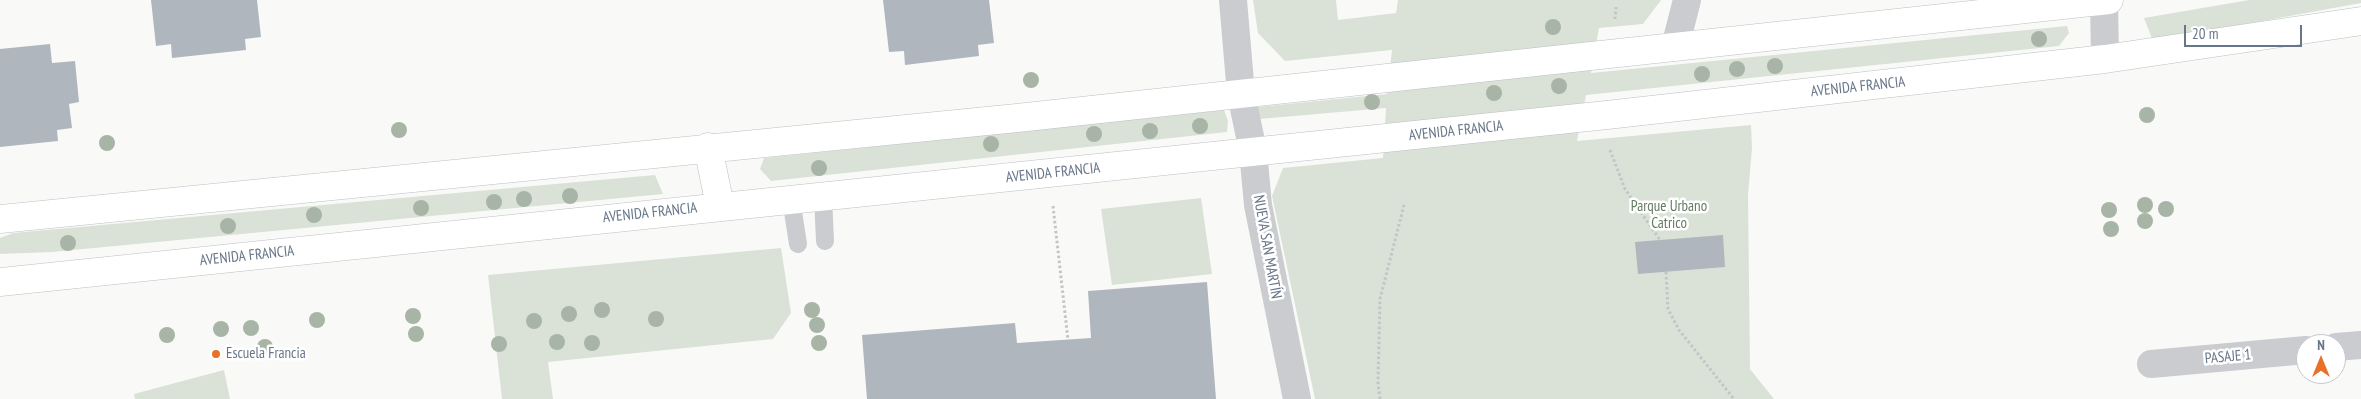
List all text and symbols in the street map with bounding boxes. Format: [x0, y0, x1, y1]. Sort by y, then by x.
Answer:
scale bar [2186, 15, 2304, 47]
text: 20 m [2192, 24, 2218, 43]
street label: AVENIDA FRANCIA [1810, 73, 1906, 101]
street label: AVENIDA FRANCIA [1408, 117, 1504, 145]
street label: AVENIDA FRANCIA [1005, 159, 1101, 187]
street label: NUEVA SAN MARTÍN [1249, 194, 1285, 300]
park label: Parque Urbano Catrico [1631, 198, 1707, 233]
street label: AVENIDA FRANCIA [602, 199, 698, 227]
street label: AVENIDA FRANCIA [199, 242, 295, 270]
north arrow [2296, 334, 2346, 384]
text: N [2317, 336, 2325, 354]
place label: Escuela Francia [226, 345, 306, 363]
street label: PASAJE 1 [2204, 346, 2252, 368]
marker: Escuela Francia [210, 348, 222, 360]

